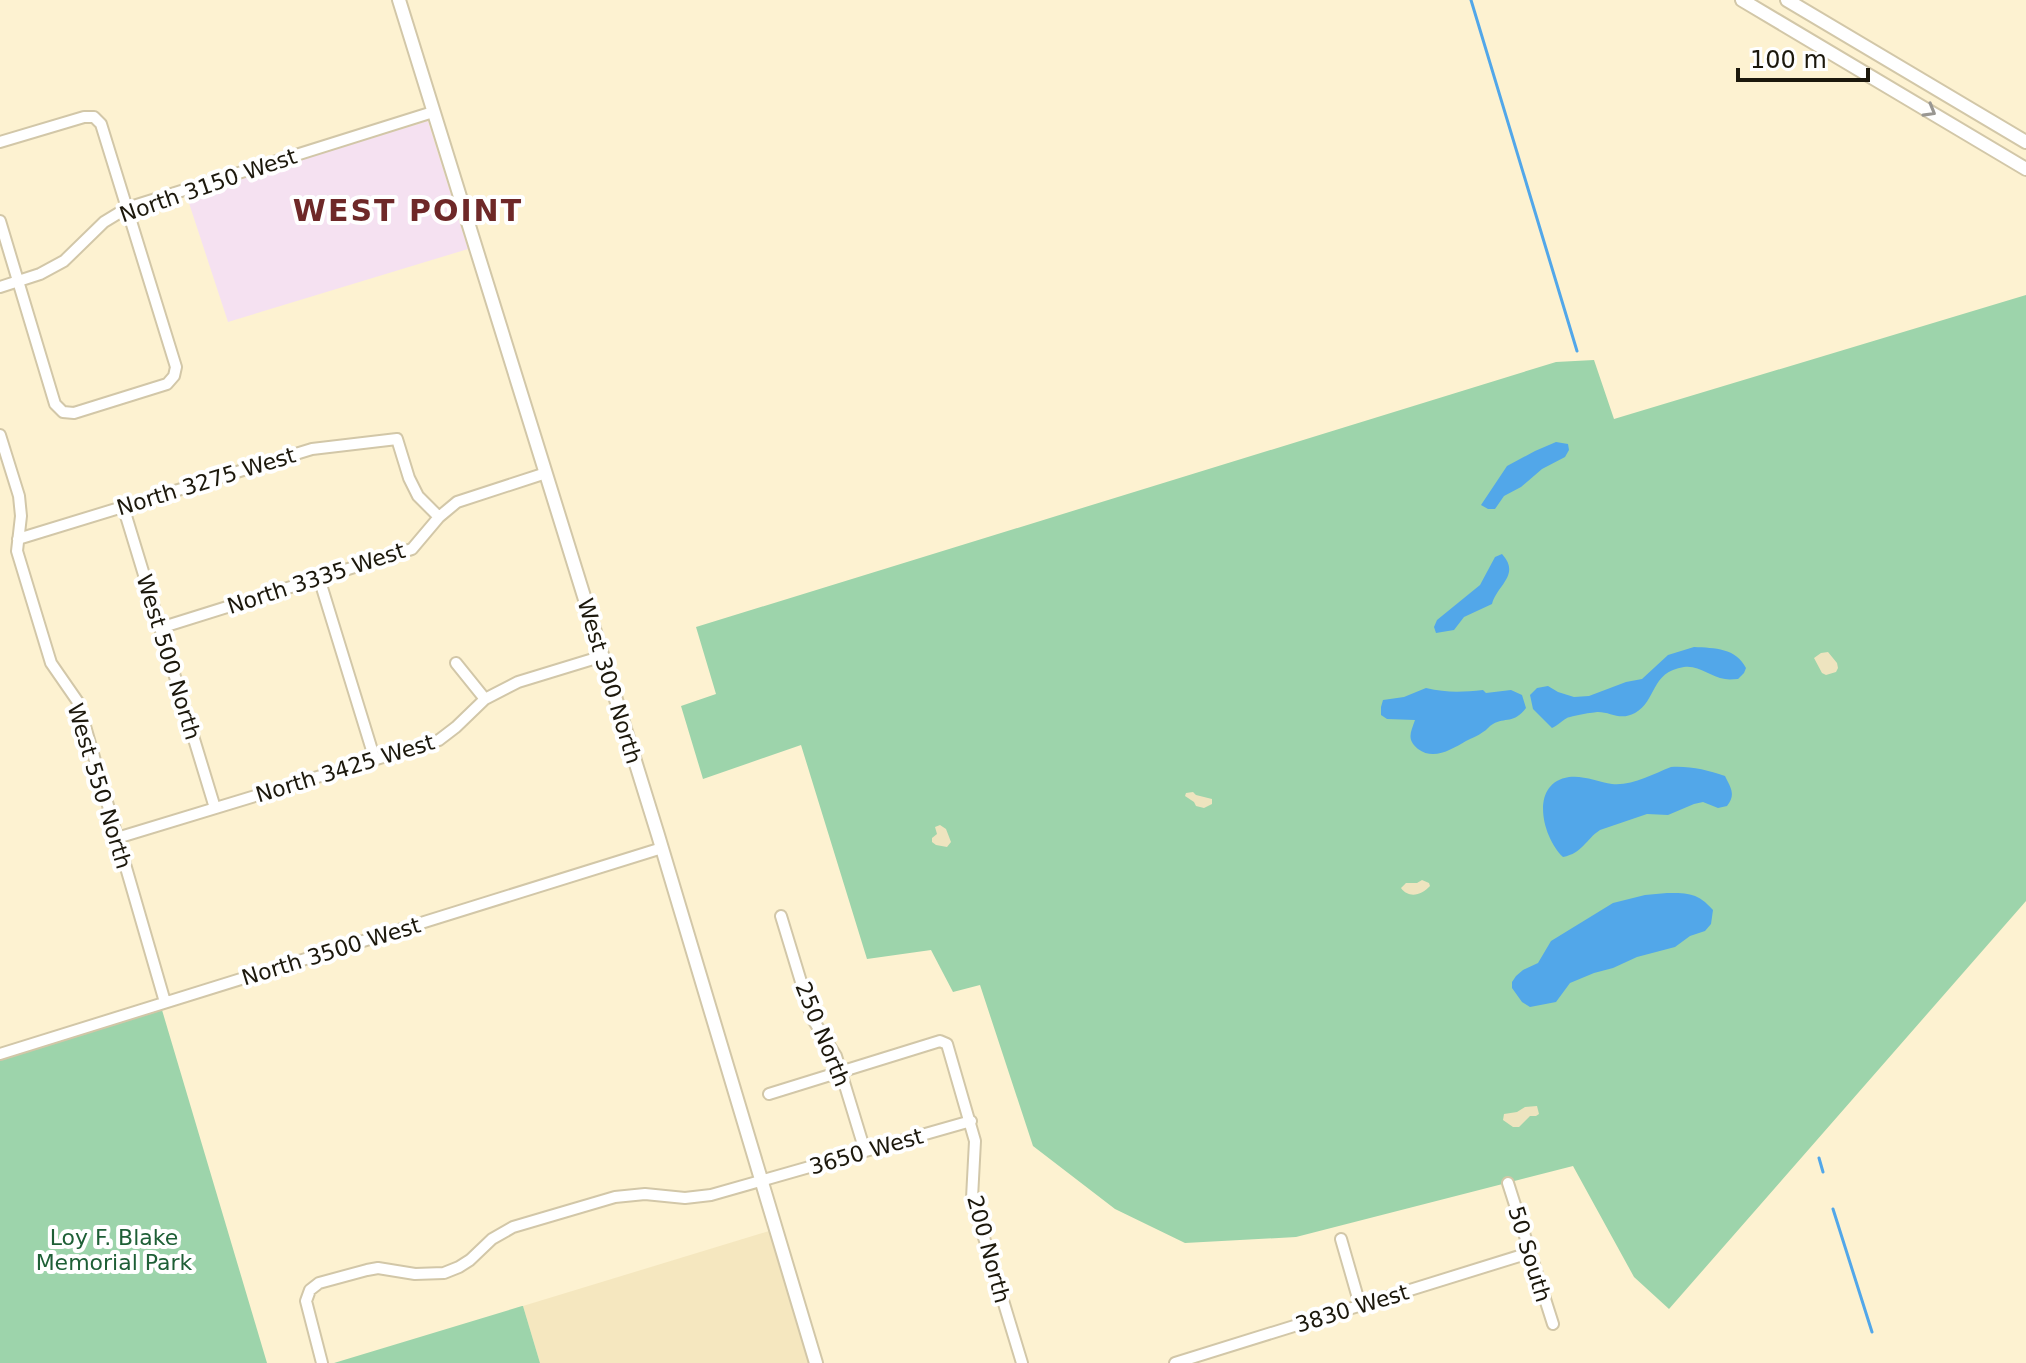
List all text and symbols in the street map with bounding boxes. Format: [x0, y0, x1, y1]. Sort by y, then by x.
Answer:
scale bar [1738, 32, 1868, 82]
text: 100 m [1750, 46, 1827, 74]
one-way arrow [1921, 101, 1936, 117]
street label: North 3150 West [116, 143, 300, 228]
district label: WEST POINT [293, 193, 523, 228]
street label: North 3275 West [114, 442, 299, 521]
street label: North 3335 West [224, 538, 409, 619]
street label: West 500 North [131, 571, 206, 743]
street label: West 300 North [572, 595, 647, 767]
street label: West 550 North [62, 700, 137, 872]
street label: North 3425 West [253, 729, 438, 808]
street label: North 3500 West [239, 912, 424, 991]
street label: 250 North [790, 978, 855, 1090]
street label: 3650 West [806, 1123, 926, 1180]
street label: 200 North [962, 1193, 1015, 1306]
street label: 50 South [1503, 1203, 1556, 1305]
park label: Loy F. Blake Memorial Park [36, 1225, 193, 1275]
street label: 3830 West [1293, 1279, 1412, 1338]

